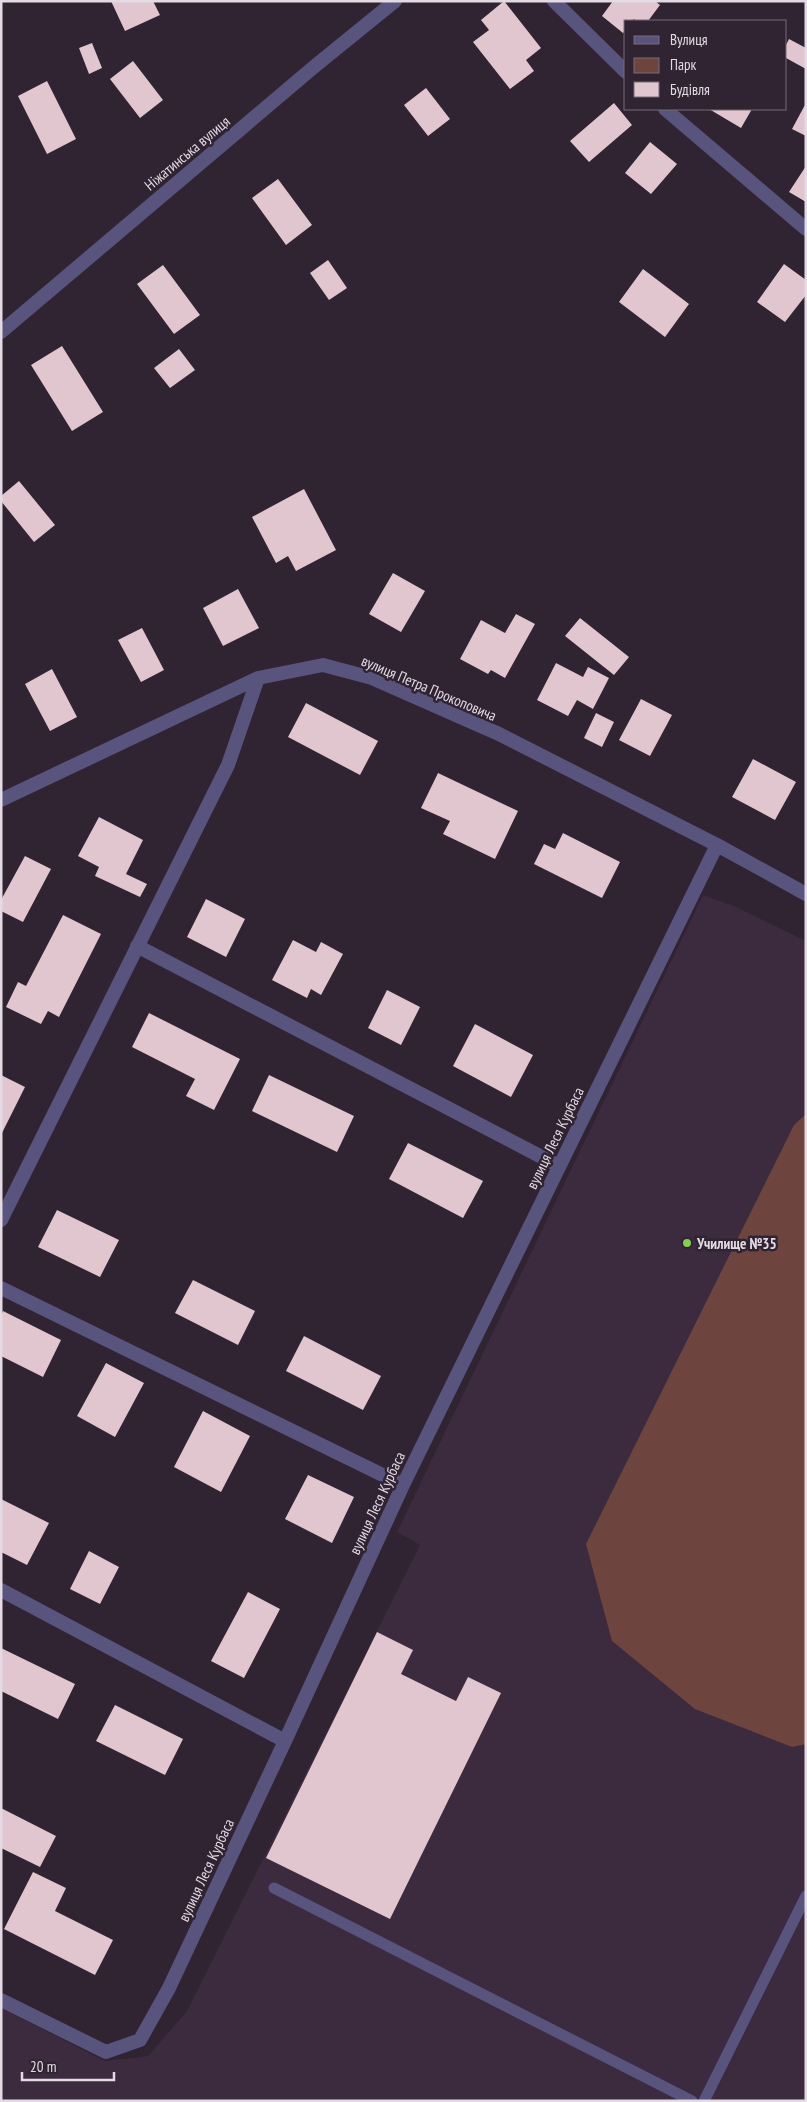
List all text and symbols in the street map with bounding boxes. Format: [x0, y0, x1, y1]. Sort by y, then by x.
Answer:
legend [624, 20, 787, 110]
text: Вулиця [670, 30, 708, 49]
text: Парк [670, 55, 696, 74]
text: Будівля [670, 80, 710, 99]
street label: Ніжатинська вулиця [140, 112, 234, 194]
street label: вулиця Петра Прокоповича [359, 651, 499, 725]
street label: вулиця Леся Курбаса [522, 1084, 588, 1192]
place label: Училище №35 [696, 1234, 777, 1253]
marker: Училище №35 [681, 1237, 693, 1249]
street label: вулиця Леся Курбаса [345, 1449, 409, 1557]
street label: вулиця Леся Курбаса [174, 1816, 238, 1924]
scale bar [22, 2050, 115, 2082]
text: 20 m [30, 2057, 56, 2076]

